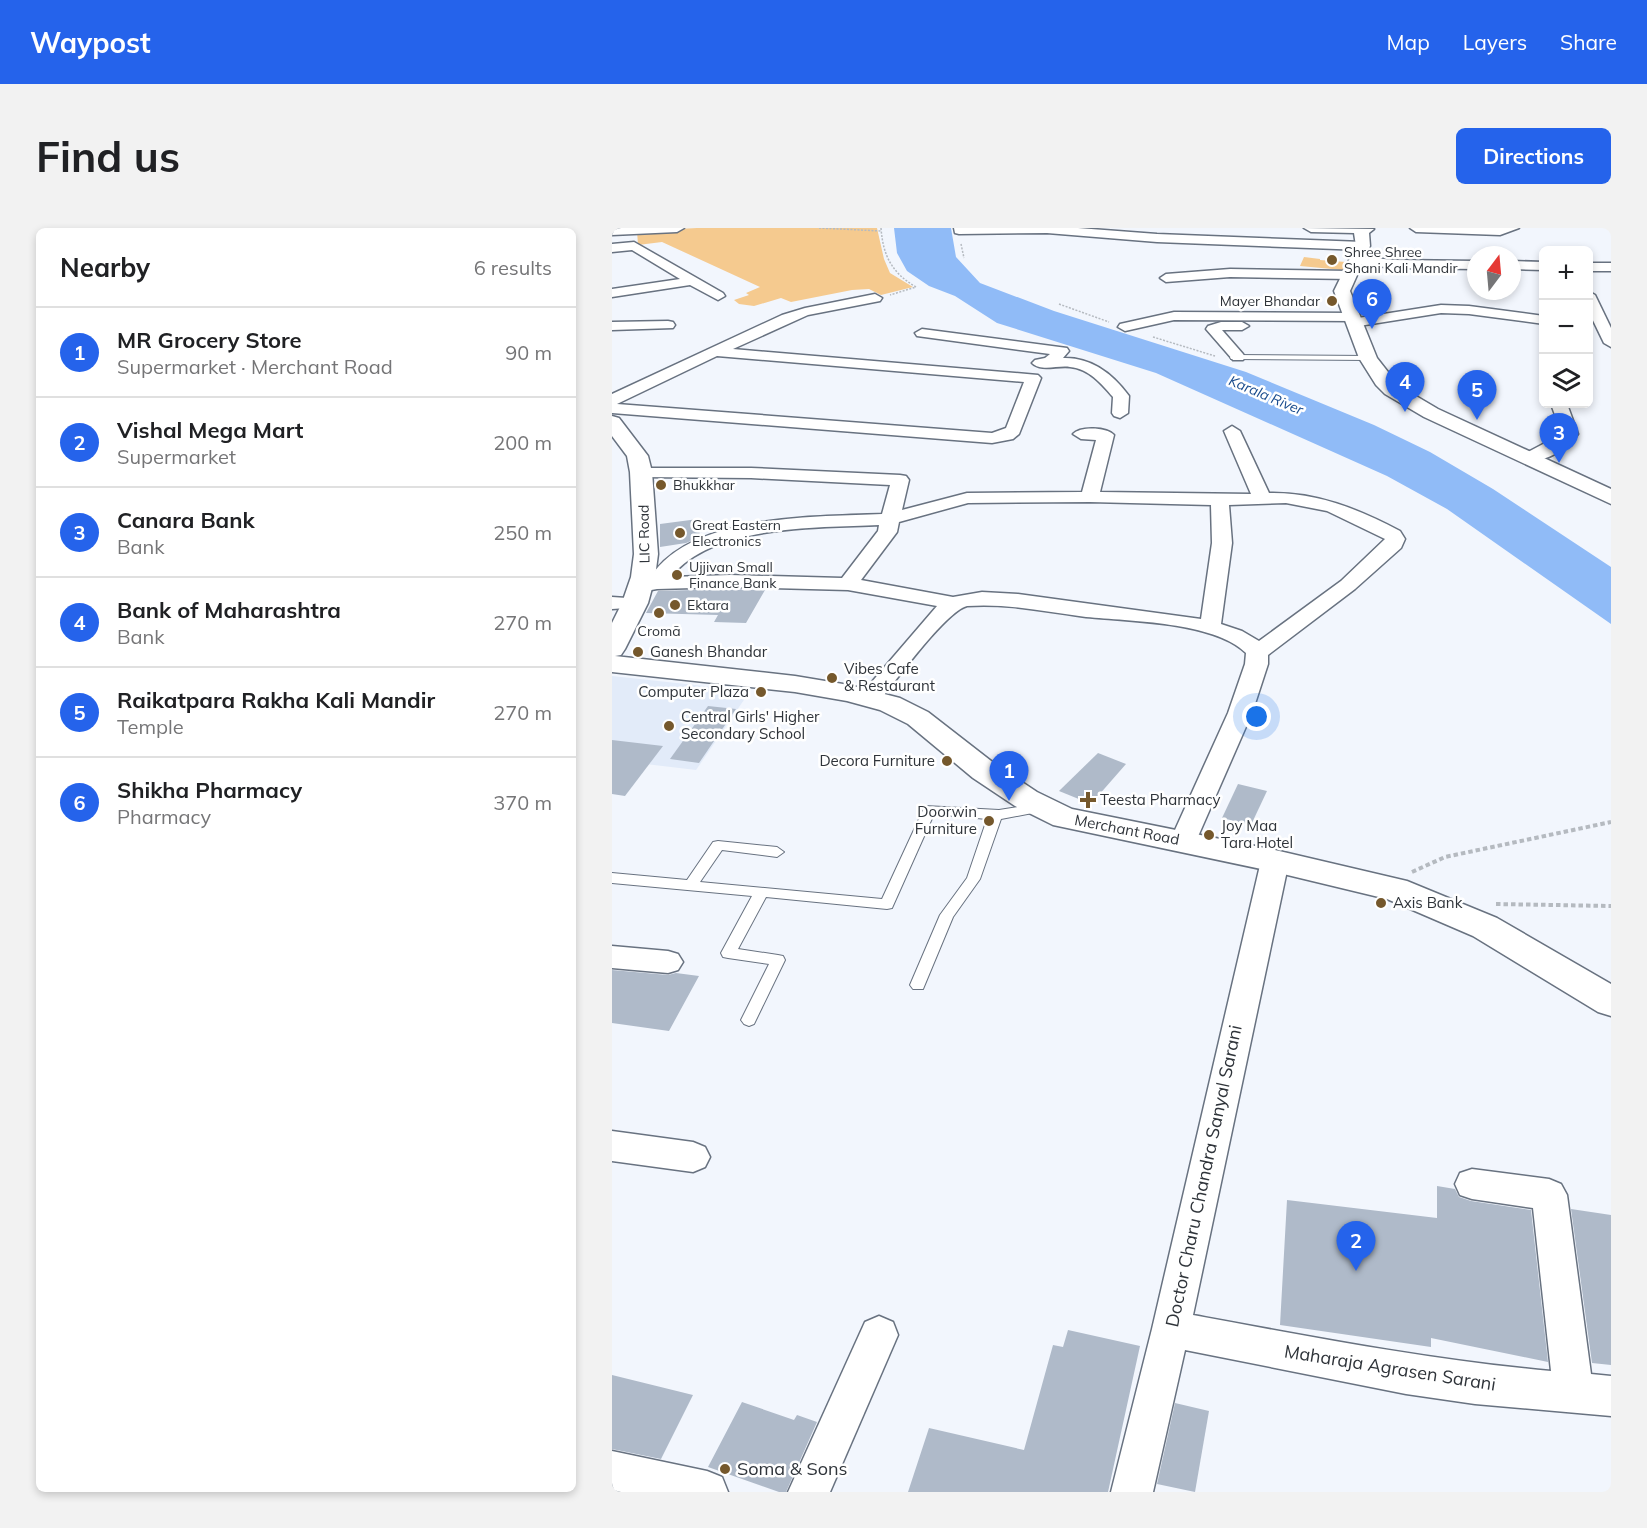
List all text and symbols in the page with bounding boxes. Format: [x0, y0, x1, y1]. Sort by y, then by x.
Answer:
text: Waypost [30, 25, 151, 60]
text: Map [1387, 29, 1430, 55]
text: Layers [1463, 29, 1527, 55]
text: Share [1560, 29, 1617, 55]
button: Directions [1456, 128, 1611, 184]
text: Find us [36, 130, 180, 183]
place label: Shree Shree Shani Kali Mandir [1344, 243, 1458, 277]
north arrow [1467, 246, 1521, 300]
map controls [1539, 246, 1593, 408]
button: + [1539, 246, 1593, 300]
text: Nearby [60, 251, 150, 284]
marker: Shree Shree Shani Kali Mandir [1325, 253, 1339, 267]
text: 6 results [474, 255, 552, 280]
pin: 6 [1352, 279, 1392, 329]
place label: Mayer Bhandar [1220, 292, 1321, 310]
marker: Mayer Bhandar [1325, 294, 1339, 308]
button: − [1539, 300, 1593, 354]
text: MR Grocery Store [117, 326, 301, 354]
text: 1 [74, 340, 86, 365]
text: 90 m [505, 340, 552, 365]
text: Supermarket · Merchant Road [117, 354, 393, 379]
button: layers [1539, 354, 1593, 408]
pin: 4 [1386, 362, 1424, 412]
pin: 5 [1458, 370, 1496, 420]
water label: Karala River [1226, 371, 1307, 419]
pin: 3 [1540, 414, 1578, 463]
text: Vishal Mega Mart [117, 416, 303, 444]
text: 2 [74, 430, 86, 455]
text: 200 m [493, 430, 552, 455]
text: Supermarket [117, 444, 236, 469]
place label: Bhukkhar [673, 476, 736, 494]
marker: Bhukkhar [654, 478, 668, 492]
street label: LIC Road [634, 504, 654, 564]
text: Canara Bank [117, 506, 255, 534]
place label: Great Eastern Electronics [692, 516, 781, 550]
text: 3 [74, 520, 86, 545]
text: 250 m [493, 520, 552, 545]
marker: Great Eastern Electronics [673, 526, 687, 540]
text: Bank [117, 534, 165, 559]
place label: Ujjivan Small Finance Bank [689, 558, 777, 592]
marker: Ujjivan Small Finance Bank [670, 568, 684, 582]
text: Bank of Maharashtra [117, 596, 341, 624]
place label: Ektara [687, 596, 729, 614]
marker: Ektara [668, 598, 682, 612]
marker: Cromā [652, 606, 666, 620]
text: 4 [74, 610, 86, 635]
text: 270 m [493, 610, 552, 635]
place label: Cromā [637, 622, 681, 640]
text: Bank [117, 624, 165, 649]
place label: Ganesh Bhandar [650, 642, 768, 661]
marker: Ganesh Bhandar [631, 645, 645, 659]
place label: Vibes Cafe & Restaurant [844, 659, 935, 695]
marker: Vibes Cafe & Restaurant [825, 671, 839, 685]
place label: Computer Plaza [638, 682, 749, 701]
marker: Computer Plaza [754, 685, 768, 699]
text: Raikatpara Rakha Kali Mandir [117, 686, 435, 714]
text: 5 [74, 700, 86, 725]
text: 270 m [493, 700, 552, 725]
your location [1242, 702, 1271, 731]
place label: Central Girls' Higher Secondary School [681, 707, 820, 743]
text: Temple [117, 714, 184, 739]
marker: Central Girls' Higher Secondary School [662, 719, 676, 733]
place label: Decora Furniture [819, 751, 935, 770]
pin: 1 [990, 752, 1028, 801]
marker: Decora Furniture [940, 754, 954, 768]
text: Shikha Pharmacy [117, 776, 302, 804]
text: 6 [74, 790, 86, 815]
text: 370 m [493, 790, 552, 815]
place label: Teesta Pharmacy [1100, 790, 1220, 809]
marker: Teesta Pharmacy [1081, 793, 1095, 807]
place label: Doorwin Furniture [915, 802, 977, 838]
text: Pharmacy [117, 804, 211, 829]
street label: Merchant Road [1073, 810, 1181, 849]
marker: Doorwin Furniture [982, 814, 996, 828]
place label: Joy Maa Tara Hotel [1221, 816, 1293, 852]
marker: Joy Maa Tara Hotel [1202, 828, 1216, 842]
place label: Axis Bank [1393, 893, 1463, 912]
marker: Axis Bank [1374, 896, 1388, 910]
street label: Doctor Charu Chandra Sanyal Sarani [1160, 1023, 1247, 1329]
pin: 2 [1336, 1222, 1376, 1271]
street label: Maharaja Agrasen Sarani [1283, 1339, 1498, 1396]
place label: Soma & Sons [737, 1457, 848, 1480]
marker: Soma & Sons [718, 1462, 732, 1476]

